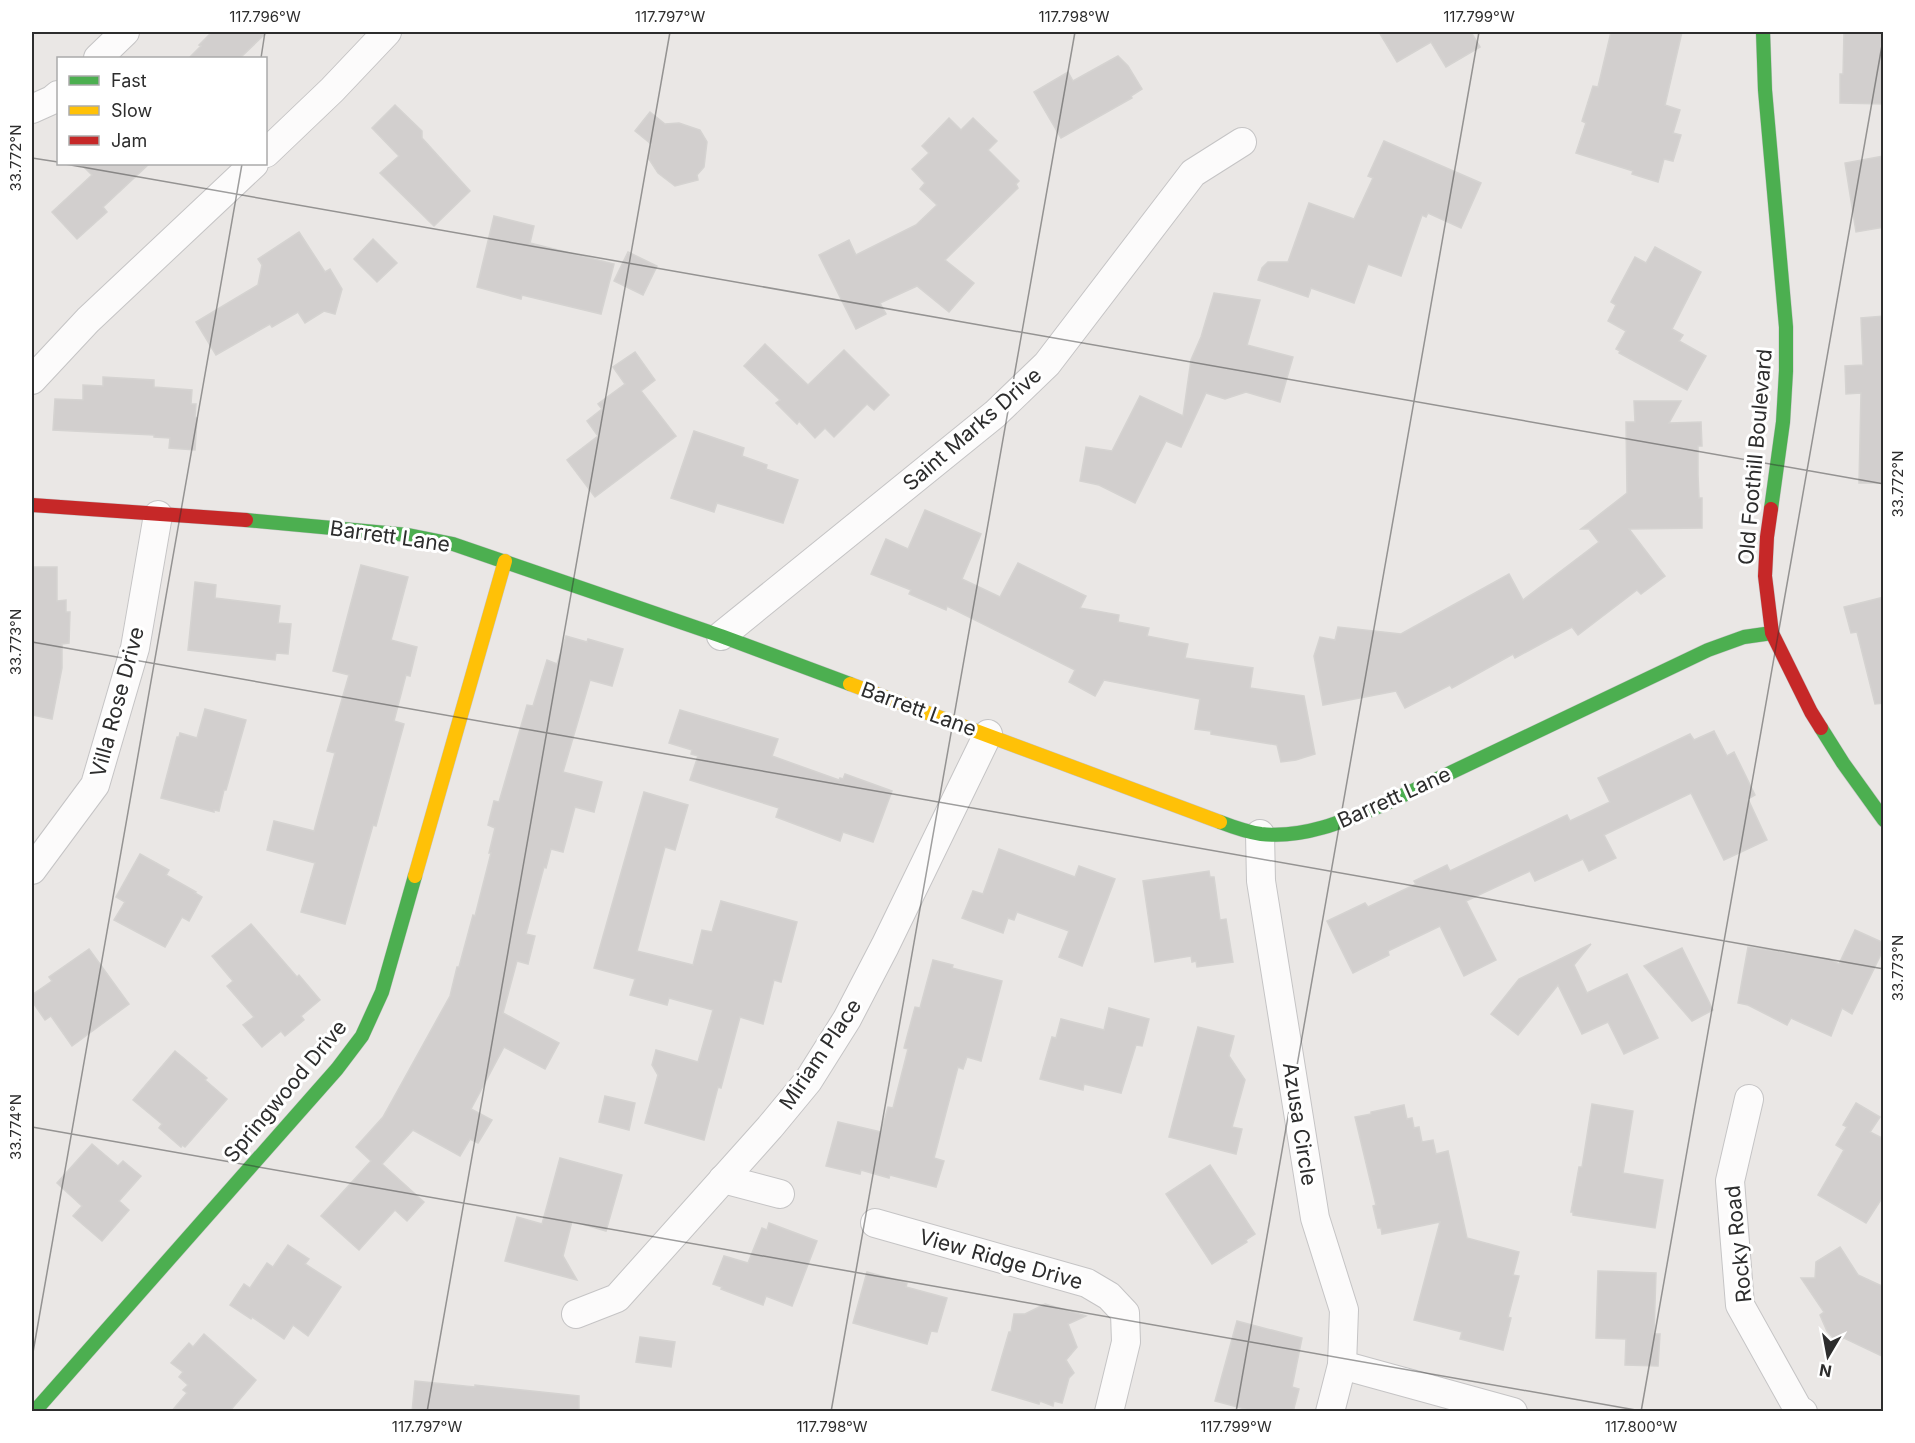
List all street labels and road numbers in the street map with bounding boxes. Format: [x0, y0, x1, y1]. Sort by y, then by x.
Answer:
street label: Old Foothill Boulevard [1733, 348, 1777, 566]
street label: Saint Marks Drive [898, 362, 1046, 496]
street label: Barrett Lane [328, 515, 452, 557]
street label: Villa Rose Drive [85, 624, 149, 780]
street label: Barrett Lane [858, 677, 980, 741]
street label: Barrett Lane [1334, 761, 1454, 833]
street label: Miriam Place [774, 994, 866, 1114]
street label: Springwood Drive [218, 1015, 352, 1167]
street label: Azusa Circle [1278, 1061, 1322, 1187]
street label: Rocky Road [1719, 1184, 1757, 1304]
street label: View Ridge Drive [916, 1224, 1086, 1294]

